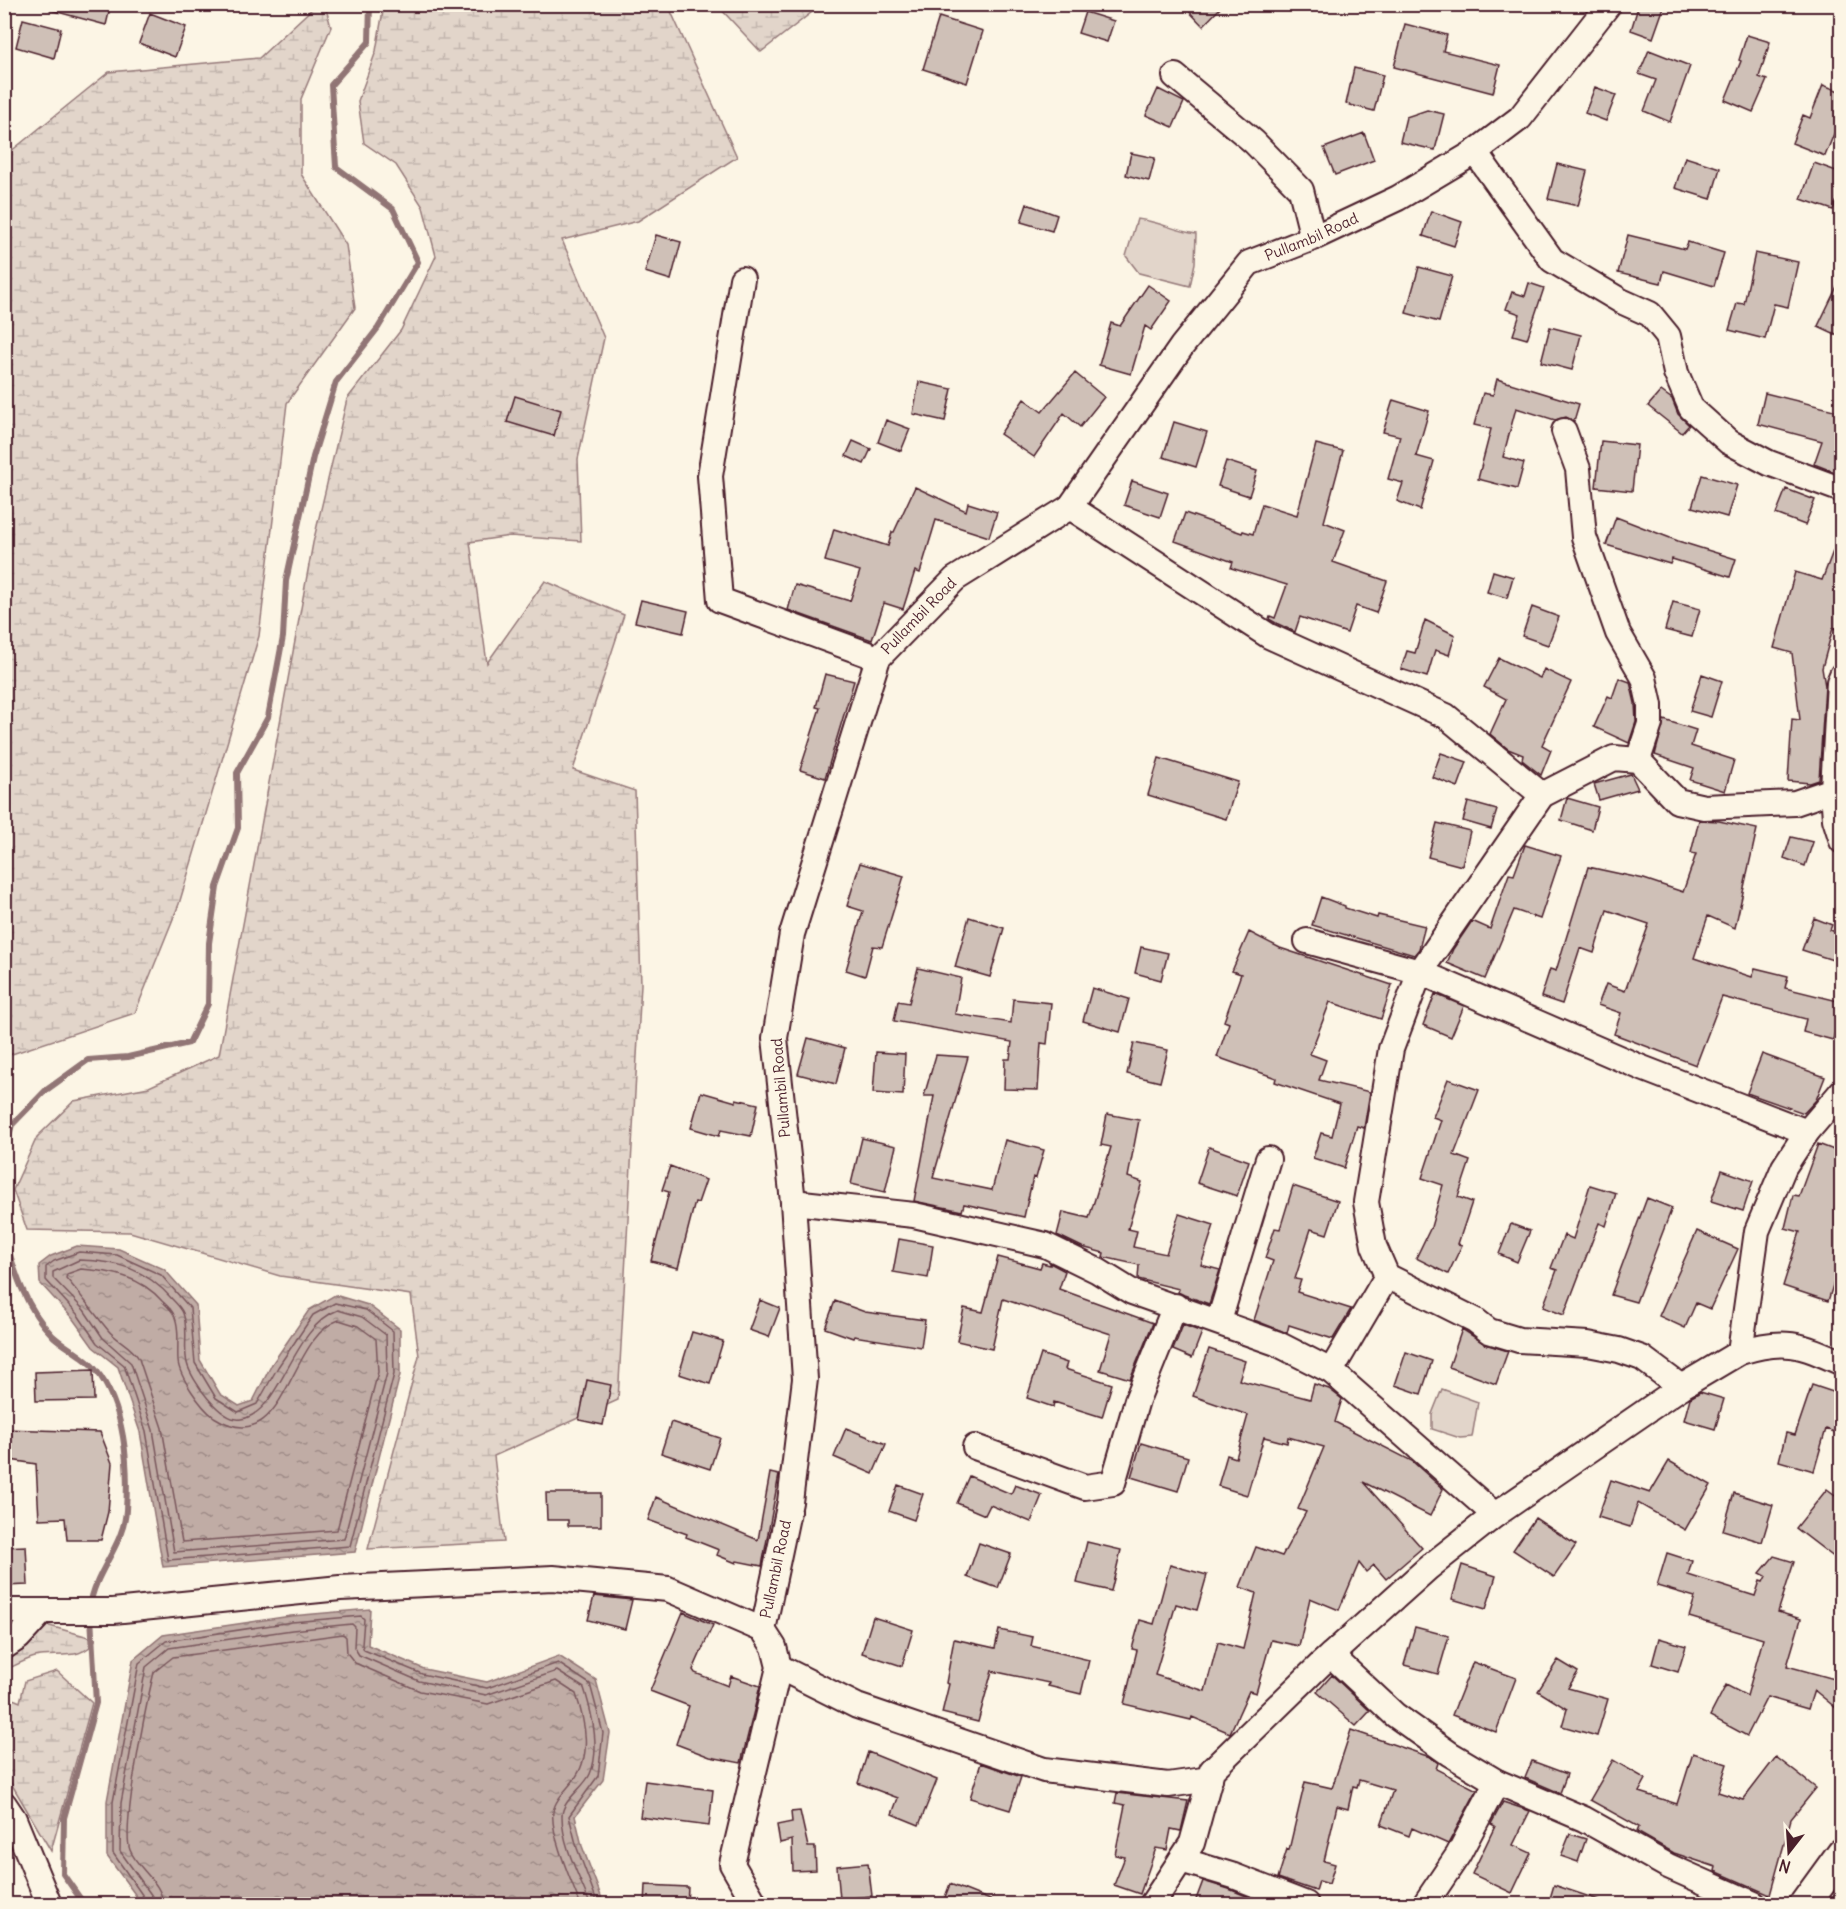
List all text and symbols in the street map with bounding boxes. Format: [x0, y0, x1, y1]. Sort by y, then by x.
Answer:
street label: Pullambil Road [1262, 208, 1361, 265]
street label: Pullambil Road [877, 573, 960, 658]
street label: Pullambil Road [767, 1037, 794, 1139]
street label: Pullambil Road [756, 1518, 795, 1620]
north arrow [1759, 1822, 1819, 1882]
text: N [1776, 1855, 1793, 1878]

